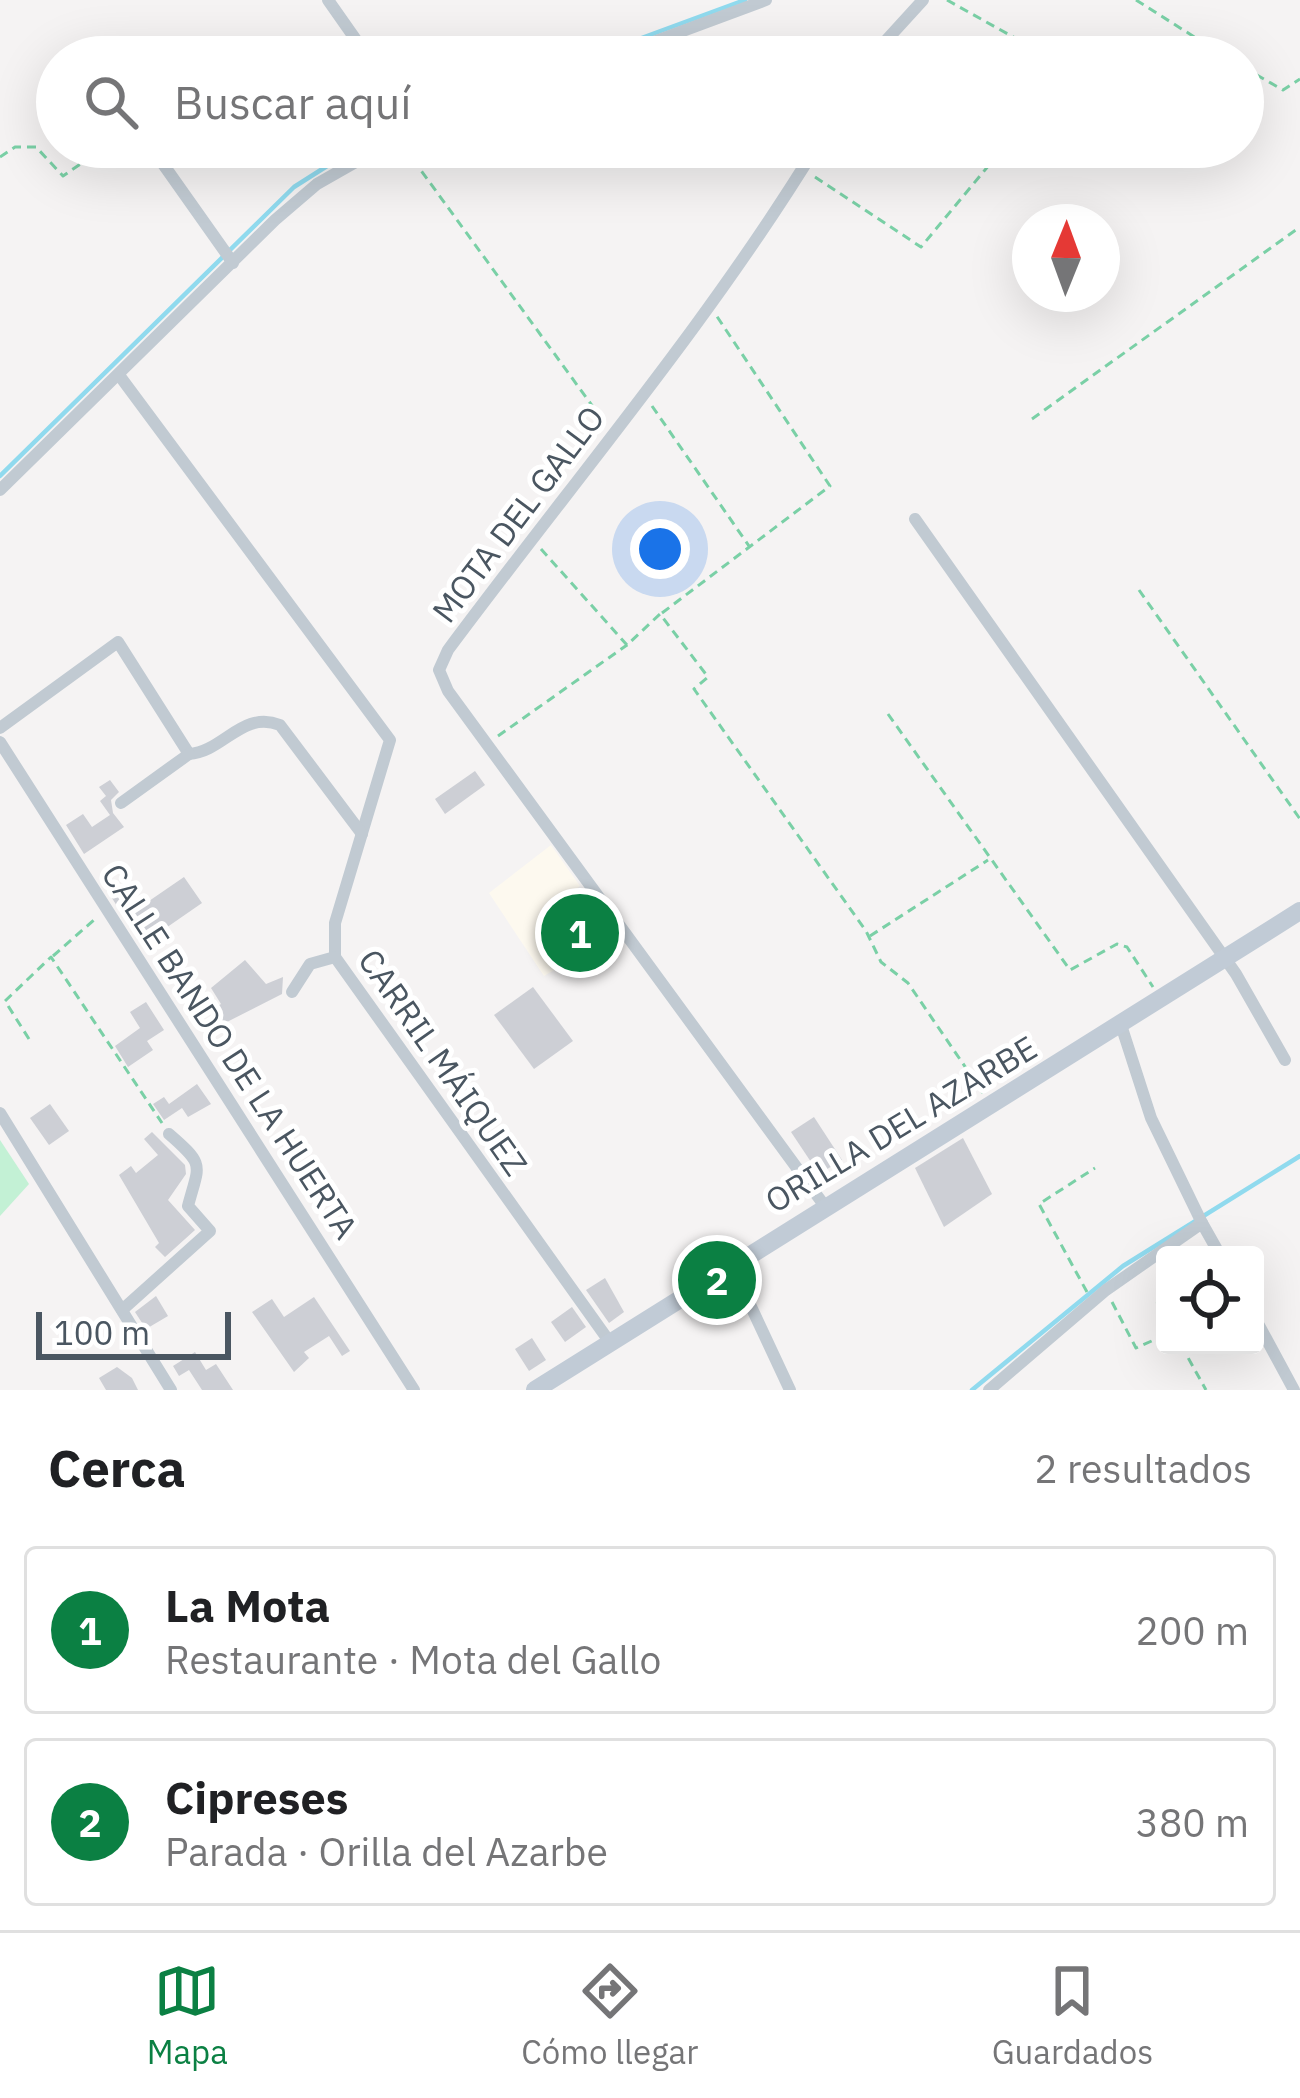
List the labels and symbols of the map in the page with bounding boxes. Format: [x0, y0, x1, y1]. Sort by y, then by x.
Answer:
north arrow [1012, 204, 1120, 312]
street label: MOTA DEL GALLO [422, 397, 613, 631]
your location [630, 519, 690, 579]
street label: CALLE BANDO DE LA HUERTA [93, 855, 368, 1247]
pin: 1 [541, 888, 619, 978]
street label: CARRIL MÁIQUEZ [349, 940, 538, 1183]
street label: ORILLA DEL AZARBE [757, 1025, 1044, 1222]
pin: 2 [678, 1235, 756, 1325]
scale bar [36, 1306, 231, 1359]

